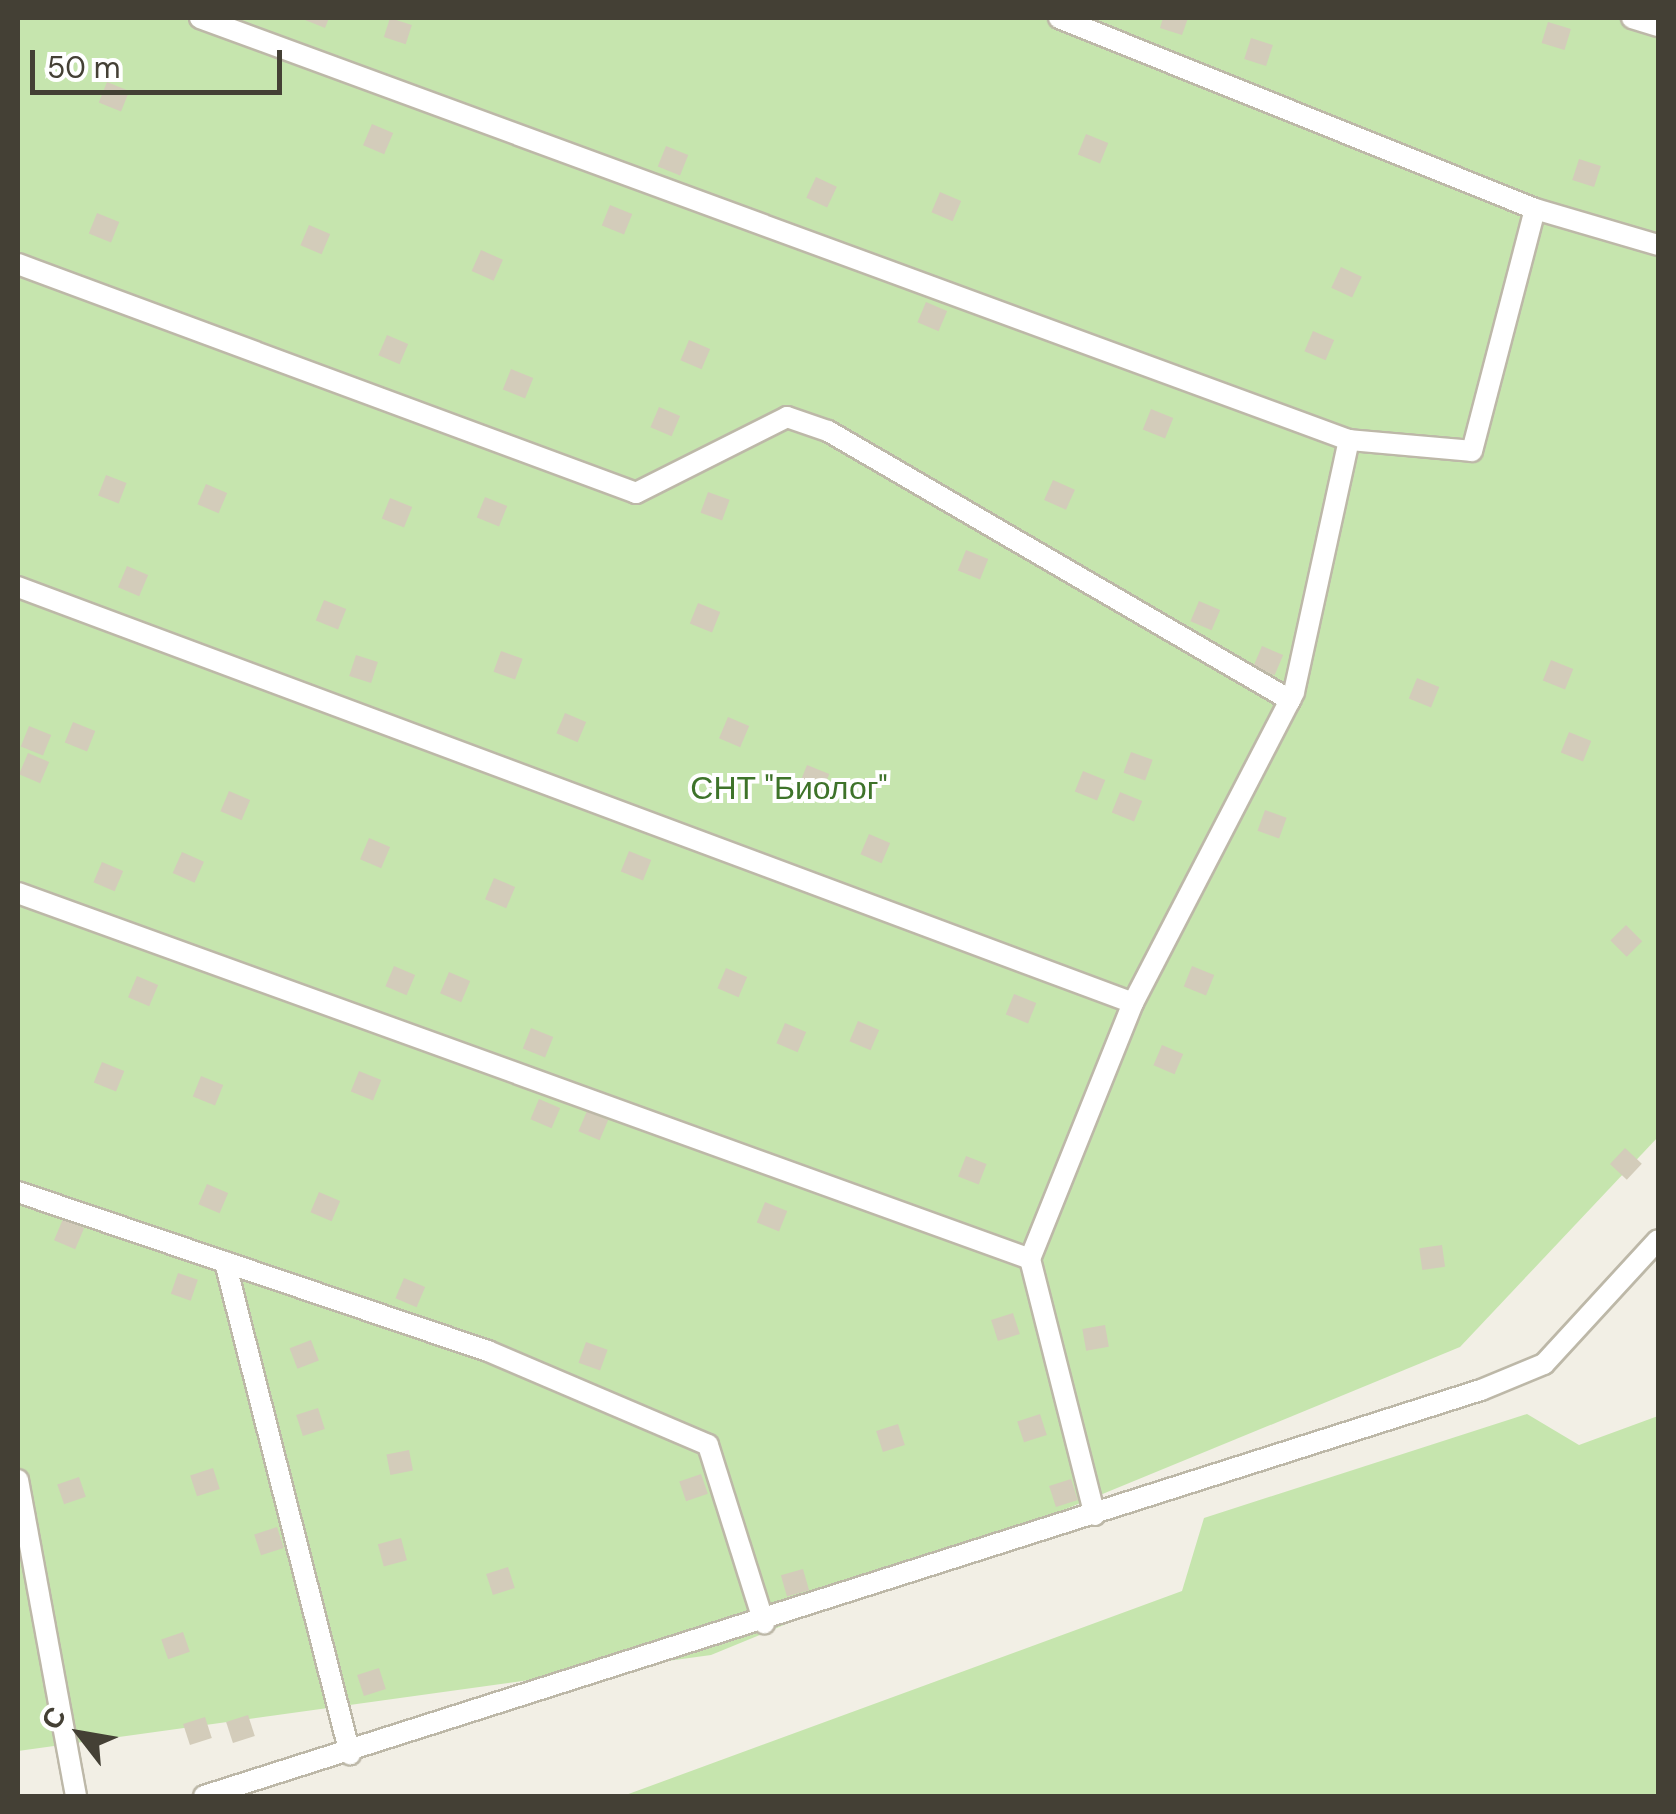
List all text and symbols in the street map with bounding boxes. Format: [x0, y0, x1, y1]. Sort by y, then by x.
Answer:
scale bar [35, 30, 288, 92]
text: 50 m [47, 48, 121, 87]
park label: СНТ "Биолог" [690, 769, 888, 807]
north arrow [30, 1684, 130, 1784]
text: С [33, 1700, 75, 1736]

